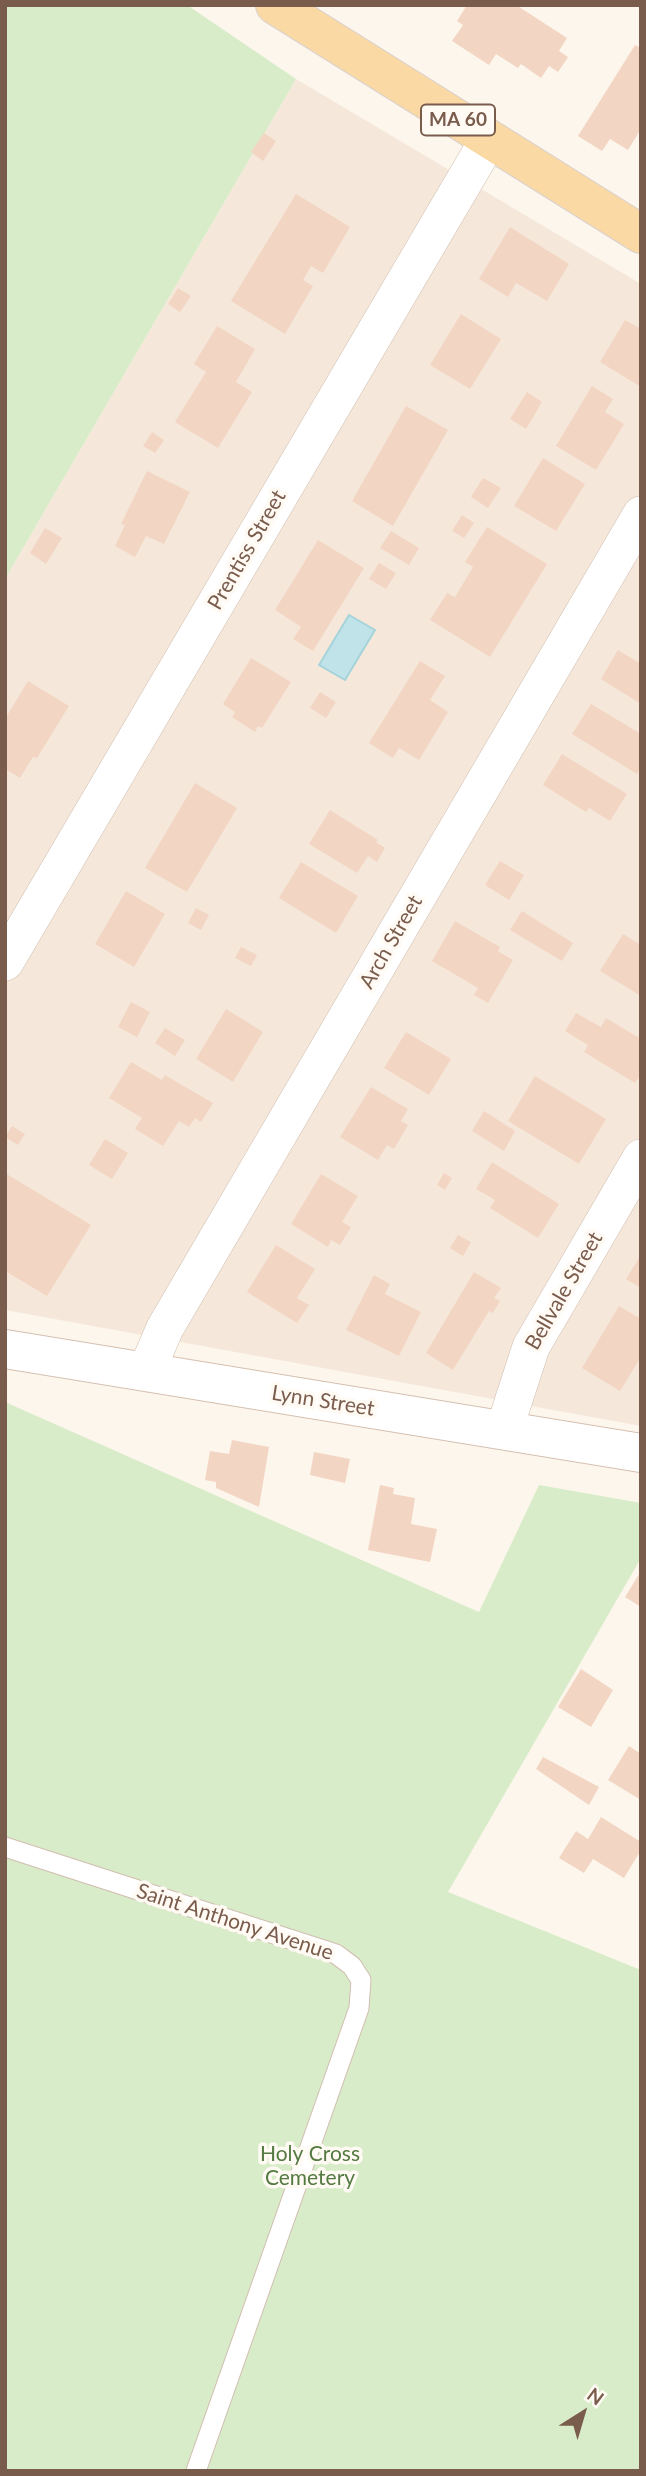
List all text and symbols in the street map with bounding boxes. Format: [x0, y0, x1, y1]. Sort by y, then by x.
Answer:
road number: MA 60 [421, 104, 495, 136]
street label: Prentiss Street [203, 486, 291, 614]
street label: Arch Street [354, 891, 428, 993]
street label: Bellvale Street [520, 1227, 608, 1355]
street label: Lynn Street [270, 1380, 376, 1422]
street label: Saint Anthony Avenue [133, 1878, 337, 1966]
park label: Holy Cross Cemetery [260, 2141, 360, 2191]
north arrow [548, 2378, 618, 2448]
text: N [583, 2382, 609, 2409]

